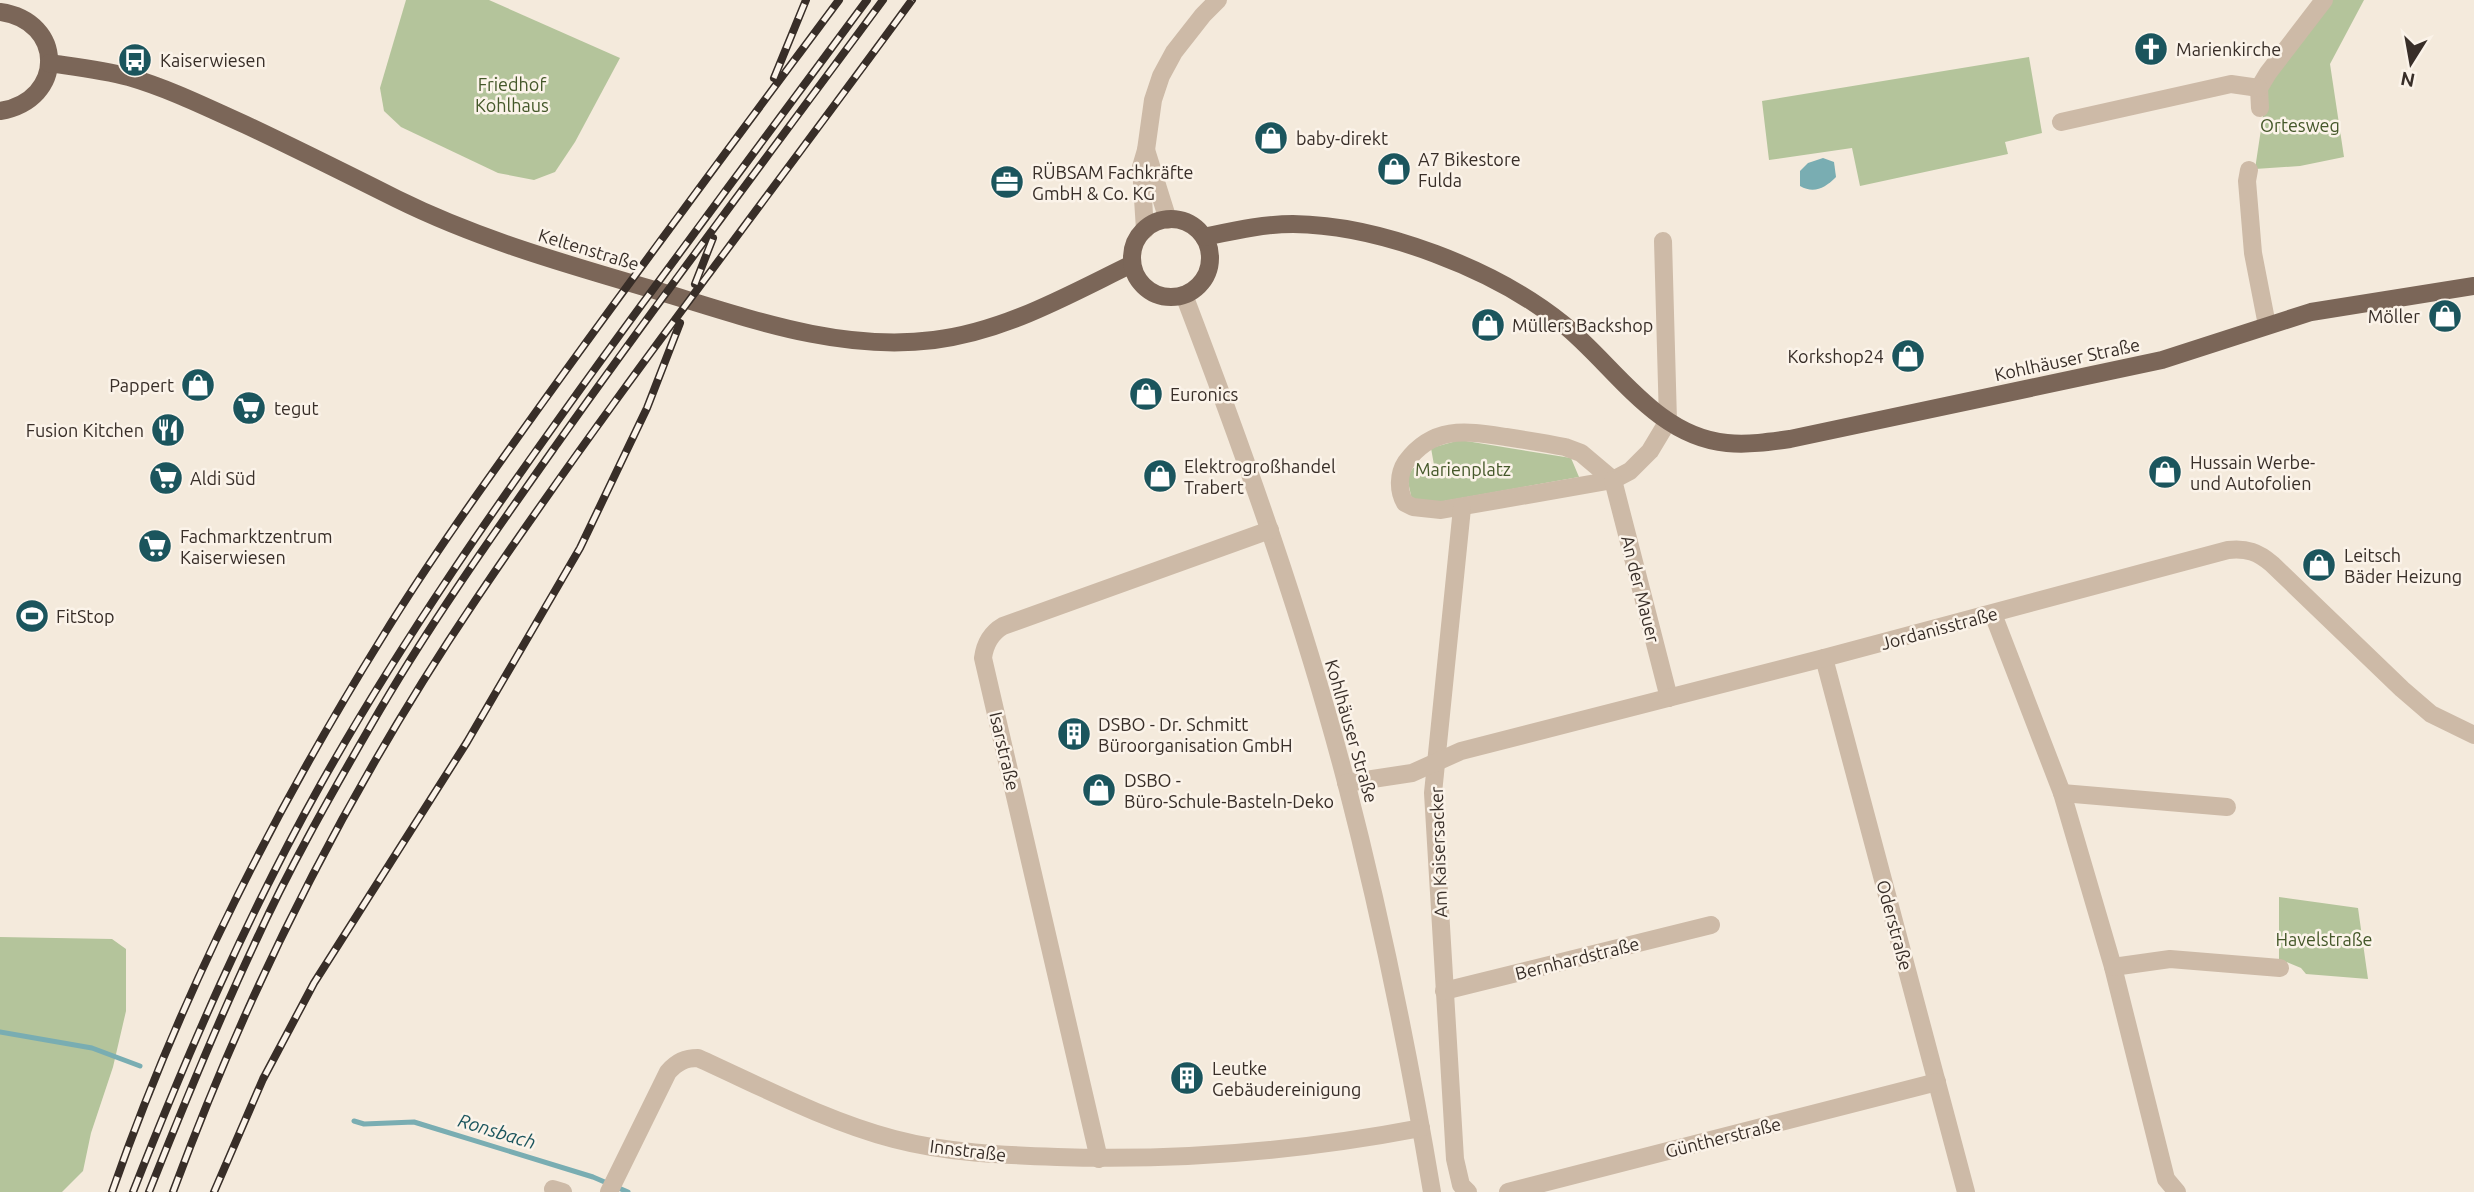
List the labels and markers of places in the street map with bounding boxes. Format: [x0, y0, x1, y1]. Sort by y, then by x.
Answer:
church icon: Marienkirche [2132, 30, 2170, 68]
place label: Marienkirche [2176, 39, 2281, 59]
bus stop icon: Kaiserwiesen [116, 41, 154, 79]
place label: Kaiserwiesen [160, 50, 266, 70]
shop icon: baby-direkt [1252, 119, 1290, 157]
place label: baby-direkt [1296, 128, 1388, 148]
place label: A7 Bikestore Fulda [1418, 149, 1521, 190]
shop icon: A7 Bikestore Fulda [1375, 150, 1413, 188]
place label: RÜBSAM Fachkräfte GmbH & Co. KG [1032, 162, 1194, 203]
office icon: RÜBSAM Fachkräfte GmbH & Co. KG [988, 163, 1026, 201]
shop icon: Möller [2426, 297, 2464, 335]
shop icon: Müllers Backshop [1469, 306, 1507, 344]
place label: Möller [2368, 306, 2420, 326]
place label: Müllers Backshop [1512, 315, 1653, 335]
shop icon: Korkshop24 [1889, 337, 1927, 375]
place label: Korkshop24 [1787, 346, 1884, 366]
shop icon: Pappert [179, 366, 217, 404]
place label: Pappert [109, 375, 174, 395]
shop icon: Euronics [1127, 375, 1165, 413]
place label: Euronics [1170, 384, 1239, 404]
supermarket icon: tegut [230, 389, 268, 427]
place label: tegut [274, 398, 319, 418]
restaurant icon: Fusion Kitchen [149, 411, 187, 449]
place label: Fusion Kitchen [26, 420, 144, 440]
place label: Hussain Werbe- und Autofolien [2190, 452, 2315, 493]
shop icon: Hussain Werbe- und Autofolien [2146, 453, 2184, 491]
place label: Elektrogroßhandel Trabert [1184, 456, 1336, 497]
shop icon: Elektrogroßhandel Trabert [1141, 457, 1179, 495]
supermarket icon: Aldi Süd [147, 459, 185, 497]
place label: Aldi Süd [190, 468, 256, 488]
place label: Fachmarktzentrum Kaiserwiesen [180, 526, 332, 567]
supermarket icon: Fachmarktzentrum Kaiserwiesen [136, 527, 174, 565]
place label: Leitsch Bäder Heizung [2344, 545, 2462, 586]
shop icon: Leitsch Bäder Heizung [2300, 546, 2338, 584]
sports icon: FitStop [13, 597, 51, 635]
place label: FitStop [56, 606, 114, 626]
place label: DSBO - Dr. Schmitt Büroorganisation GmbH [1098, 714, 1293, 755]
building icon: DSBO - Dr. Schmitt Büroorganisation GmbH [1055, 715, 1093, 753]
place label: DSBO - Büro-Schule-Basteln-Deko [1124, 770, 1334, 811]
shop icon: DSBO - Büro-Schule-Basteln-Deko [1080, 771, 1118, 809]
place label: Leutke Gebäudereinigung [1212, 1058, 1361, 1099]
building icon: Leutke Gebäudereinigung [1168, 1059, 1206, 1097]

